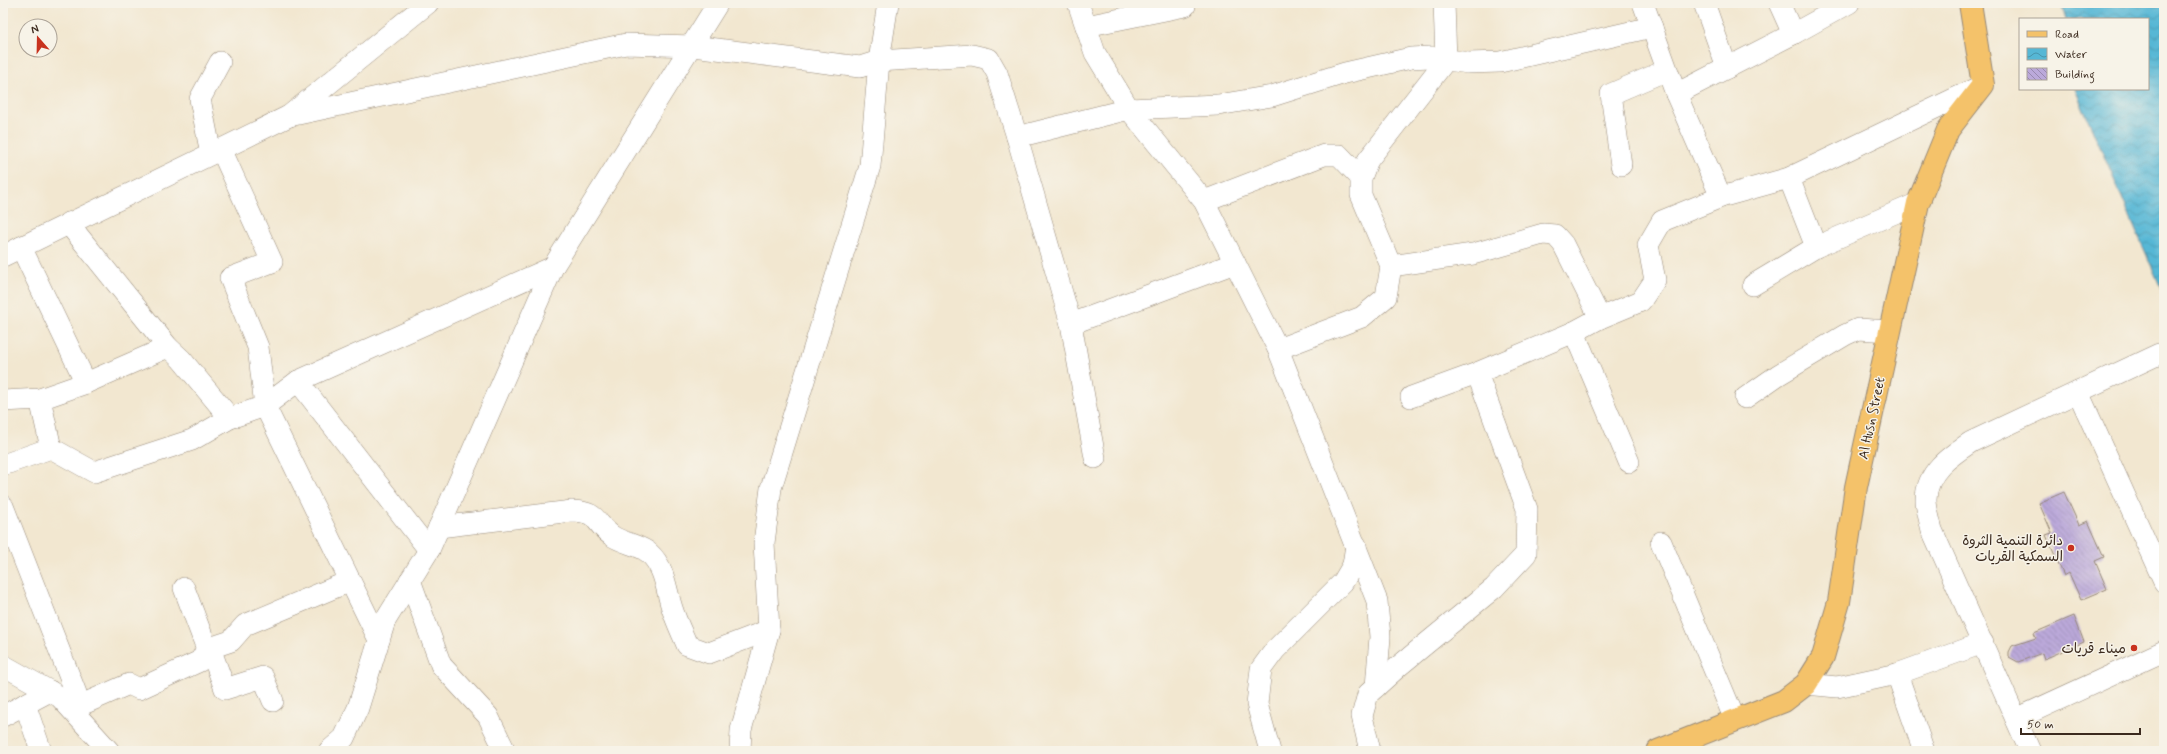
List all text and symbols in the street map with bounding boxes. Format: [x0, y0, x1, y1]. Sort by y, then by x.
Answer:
north arrow [18, 18, 58, 58]
legend [2019, 18, 2149, 90]
text: N [29, 22, 41, 37]
text: Road [2055, 27, 2079, 43]
text: Water [2055, 47, 2087, 63]
text: Building [2055, 67, 2095, 84]
street label: Al Husn Street [1854, 375, 1890, 461]
place label: دائرة التنمية الثروة السمكية القريات [1962, 532, 2063, 566]
marker: دائرة التنمية الثروة السمكية القريات [2066, 543, 2076, 553]
place label: ميناء قريات [2062, 640, 2126, 658]
marker: ميناء قريات [2129, 643, 2139, 653]
scale bar [2021, 710, 2140, 736]
text: 50 m [2027, 717, 2054, 733]

